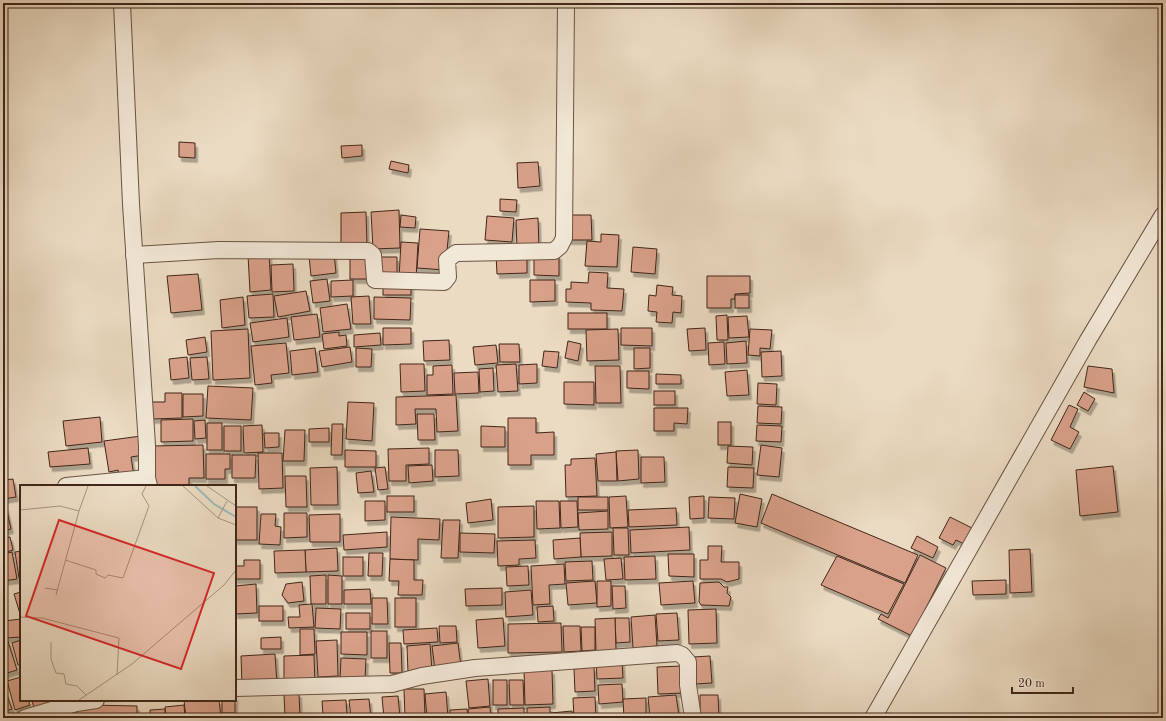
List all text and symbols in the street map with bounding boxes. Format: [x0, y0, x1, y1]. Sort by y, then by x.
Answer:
inset map [20, 485, 236, 701]
scale bar [1012, 669, 1073, 695]
text: 20 m [1018, 678, 1045, 690]

